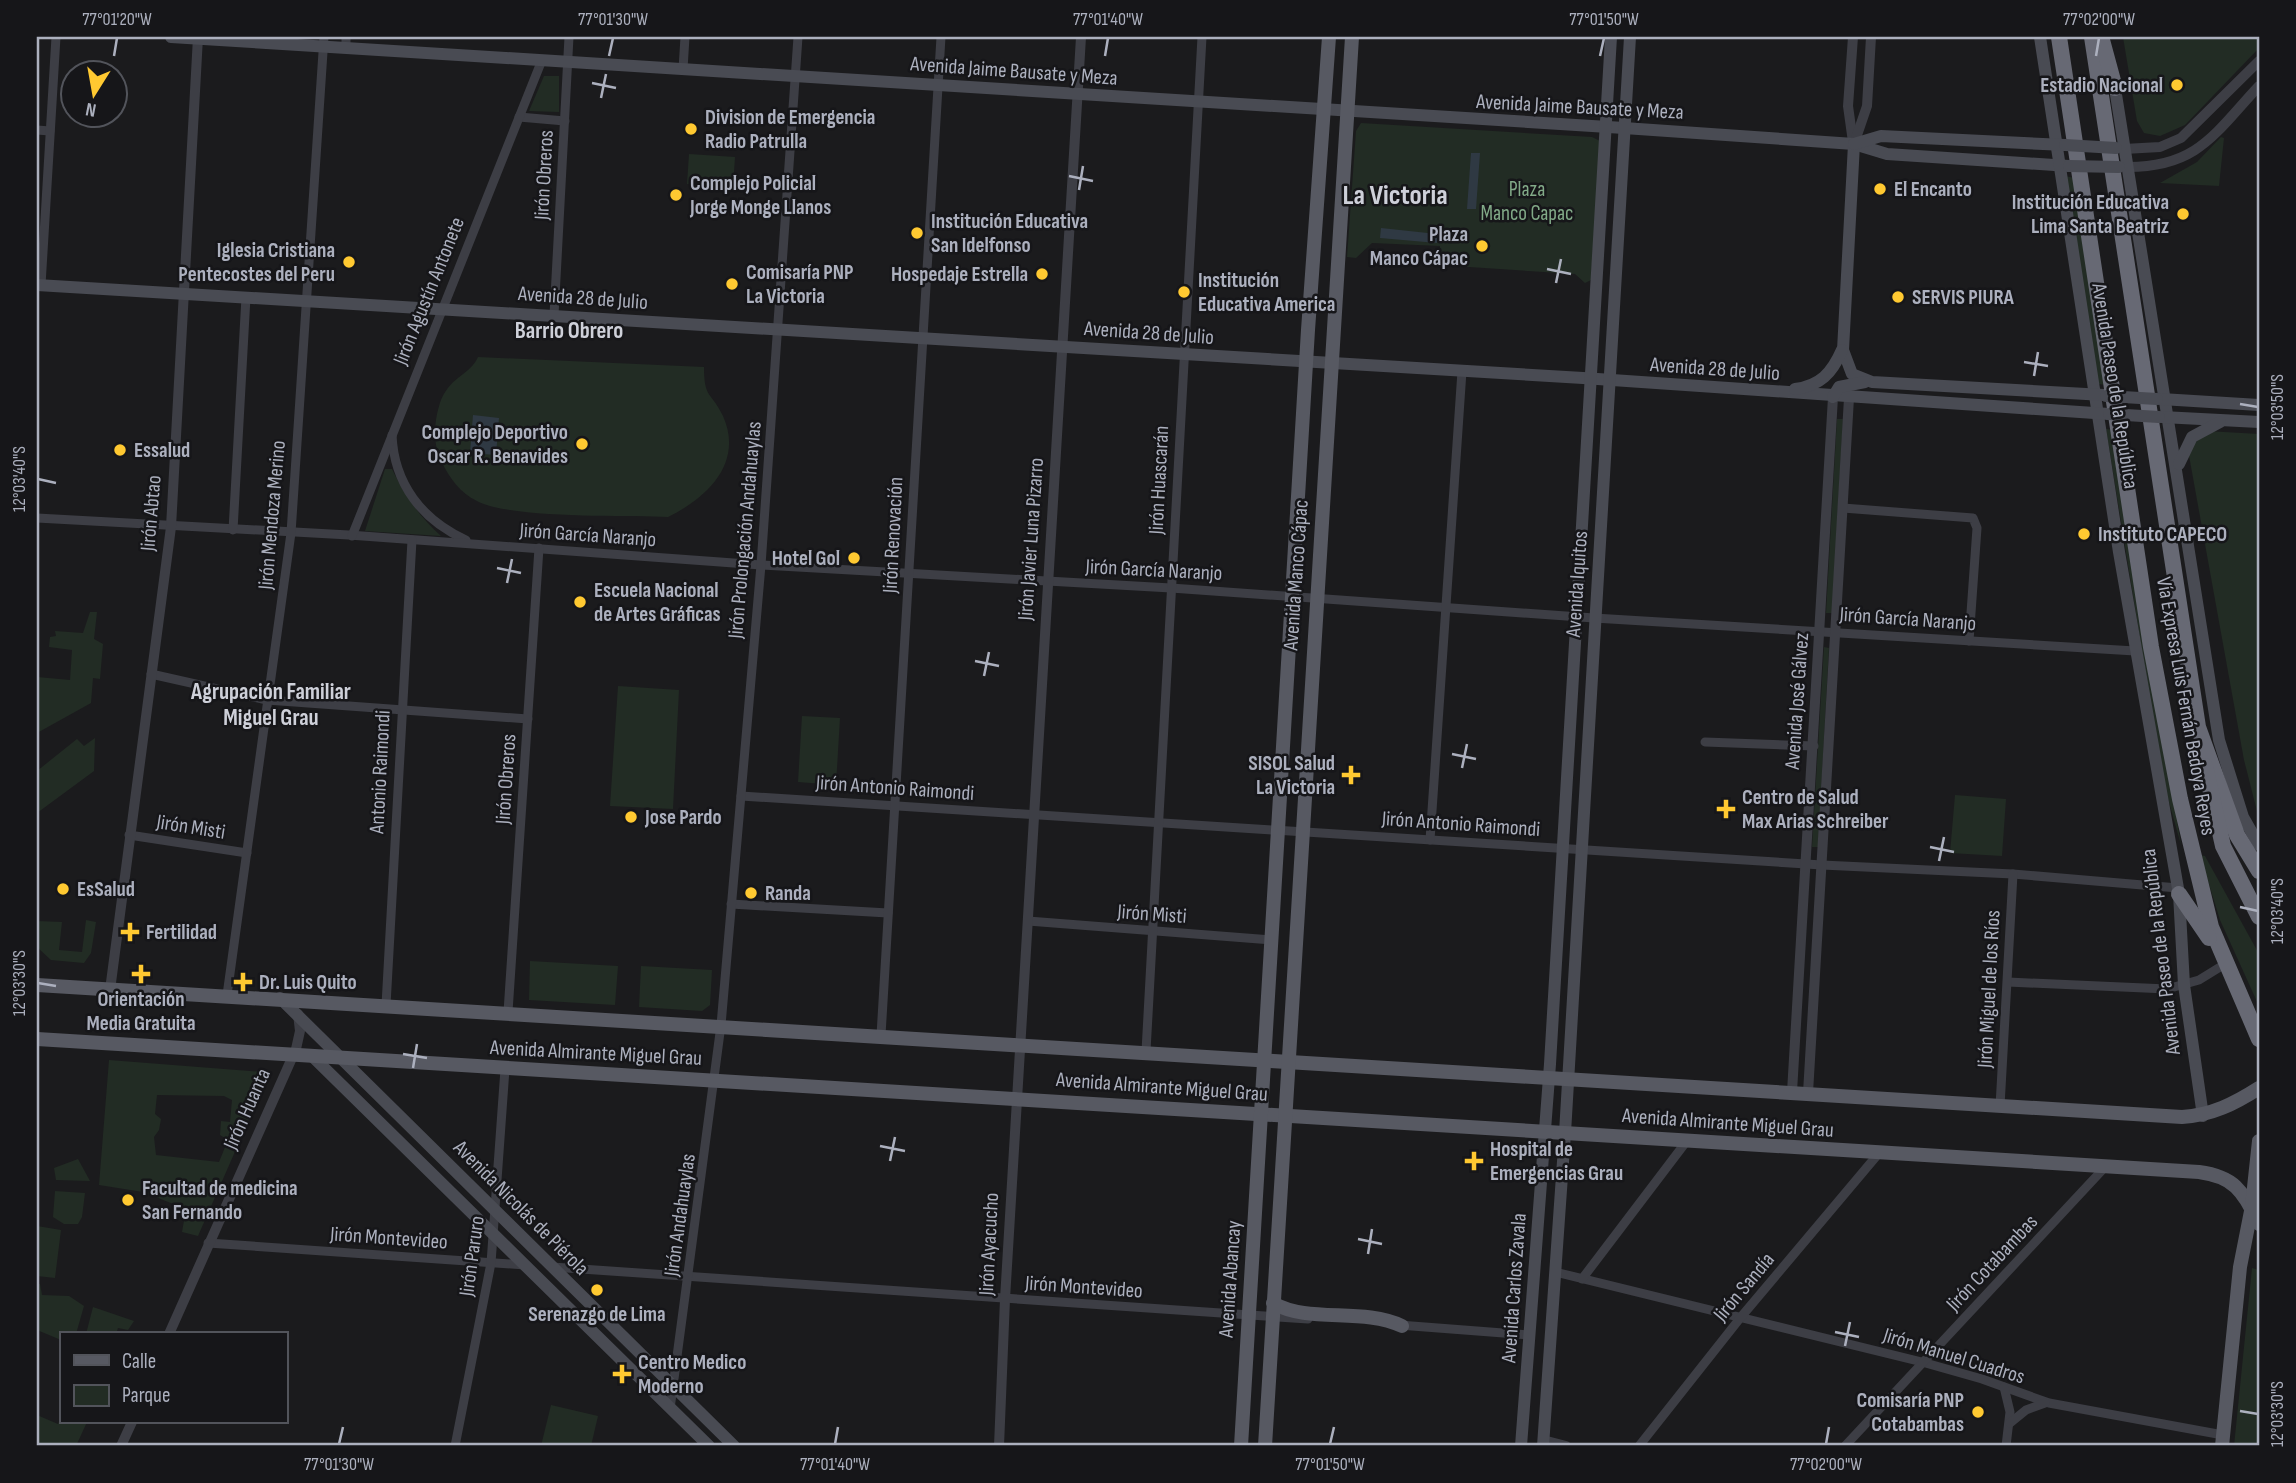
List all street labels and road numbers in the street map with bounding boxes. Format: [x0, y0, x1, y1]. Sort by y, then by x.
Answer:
street label: Avenida Jaime Bausate y Meza [909, 51, 1118, 91]
street label: Avenida Jaime Bausate y Meza [1475, 89, 1684, 125]
street label: Jirón Obreros [529, 129, 559, 222]
street label: Jirón Agustín Antonete [388, 213, 470, 369]
street label: Avenida 28 de Julio [516, 281, 649, 315]
street label: Avenida Paseo de la República [2086, 281, 2144, 490]
street label: Avenida 28 de Julio [1082, 316, 1215, 350]
street label: Avenida 28 de Julio [1648, 352, 1781, 386]
street label: Jirón Prolongación Andahuaylas [723, 420, 767, 641]
street label: Jirón Huascarán [1144, 425, 1174, 536]
street label: Jirón Mendoza Merino [253, 439, 291, 592]
street label: Jirón Javier Luna Pizarro [1013, 457, 1049, 622]
street label: Jirón Abtao [135, 474, 167, 553]
street label: Jirón Renovación [877, 476, 909, 595]
street label: Avenida Manco Cápac [1278, 499, 1314, 652]
street label: Jirón García Naranjo [518, 518, 657, 552]
street label: Avenida Iquitos [1561, 530, 1593, 639]
street label: Jirón García Naranjo [1084, 554, 1223, 586]
street label: Vía Expresa Luis Fernán Bedoya Reyes [2151, 575, 2221, 837]
street label: Jirón García Naranjo [1838, 602, 1977, 636]
street label: Avenida José Gálvez [1780, 631, 1814, 771]
street label: Antonio Raimondi [364, 710, 396, 835]
street label: Jirón Obreros [490, 733, 522, 826]
street label: Jirón Antonio Raimondi [814, 770, 975, 806]
street label: Jirón Antonio Raimondi [1380, 806, 1541, 842]
street label: Jirón Misti [154, 809, 227, 845]
street label: Avenida Paseo de la República [2136, 848, 2186, 1057]
street label: Jirón Misti [1116, 899, 1187, 929]
street label: Jirón Miguel de los Ríos [1972, 909, 2006, 1070]
street label: Avenida Almirante Miguel Grau [488, 1035, 703, 1071]
street label: Jirón Huanta [218, 1065, 276, 1154]
street label: Avenida Almirante Miguel Grau [1054, 1067, 1269, 1107]
street label: Avenida Almirante Miguel Grau [1620, 1103, 1835, 1143]
street label: Avenida Nicolás de Piérola [448, 1135, 594, 1281]
street label: Jirón Andahuaylas [659, 1152, 701, 1279]
street label: Jirón Ayacucho [974, 1192, 1004, 1297]
street label: Jirón Cotabambas [1940, 1210, 2043, 1317]
street label: Avenida Carlos Zavala [1496, 1212, 1532, 1365]
street label: Jirón Paruro [454, 1214, 490, 1299]
street label: Avenida Abancay [1213, 1220, 1247, 1339]
street label: Jirón Montevideo [328, 1221, 449, 1255]
street label: Jirón Sandía [1708, 1248, 1780, 1327]
street label: Jirón Montevideo [1023, 1270, 1144, 1304]
street label: Jirón Manuel Cuadros [1879, 1322, 2028, 1389]

